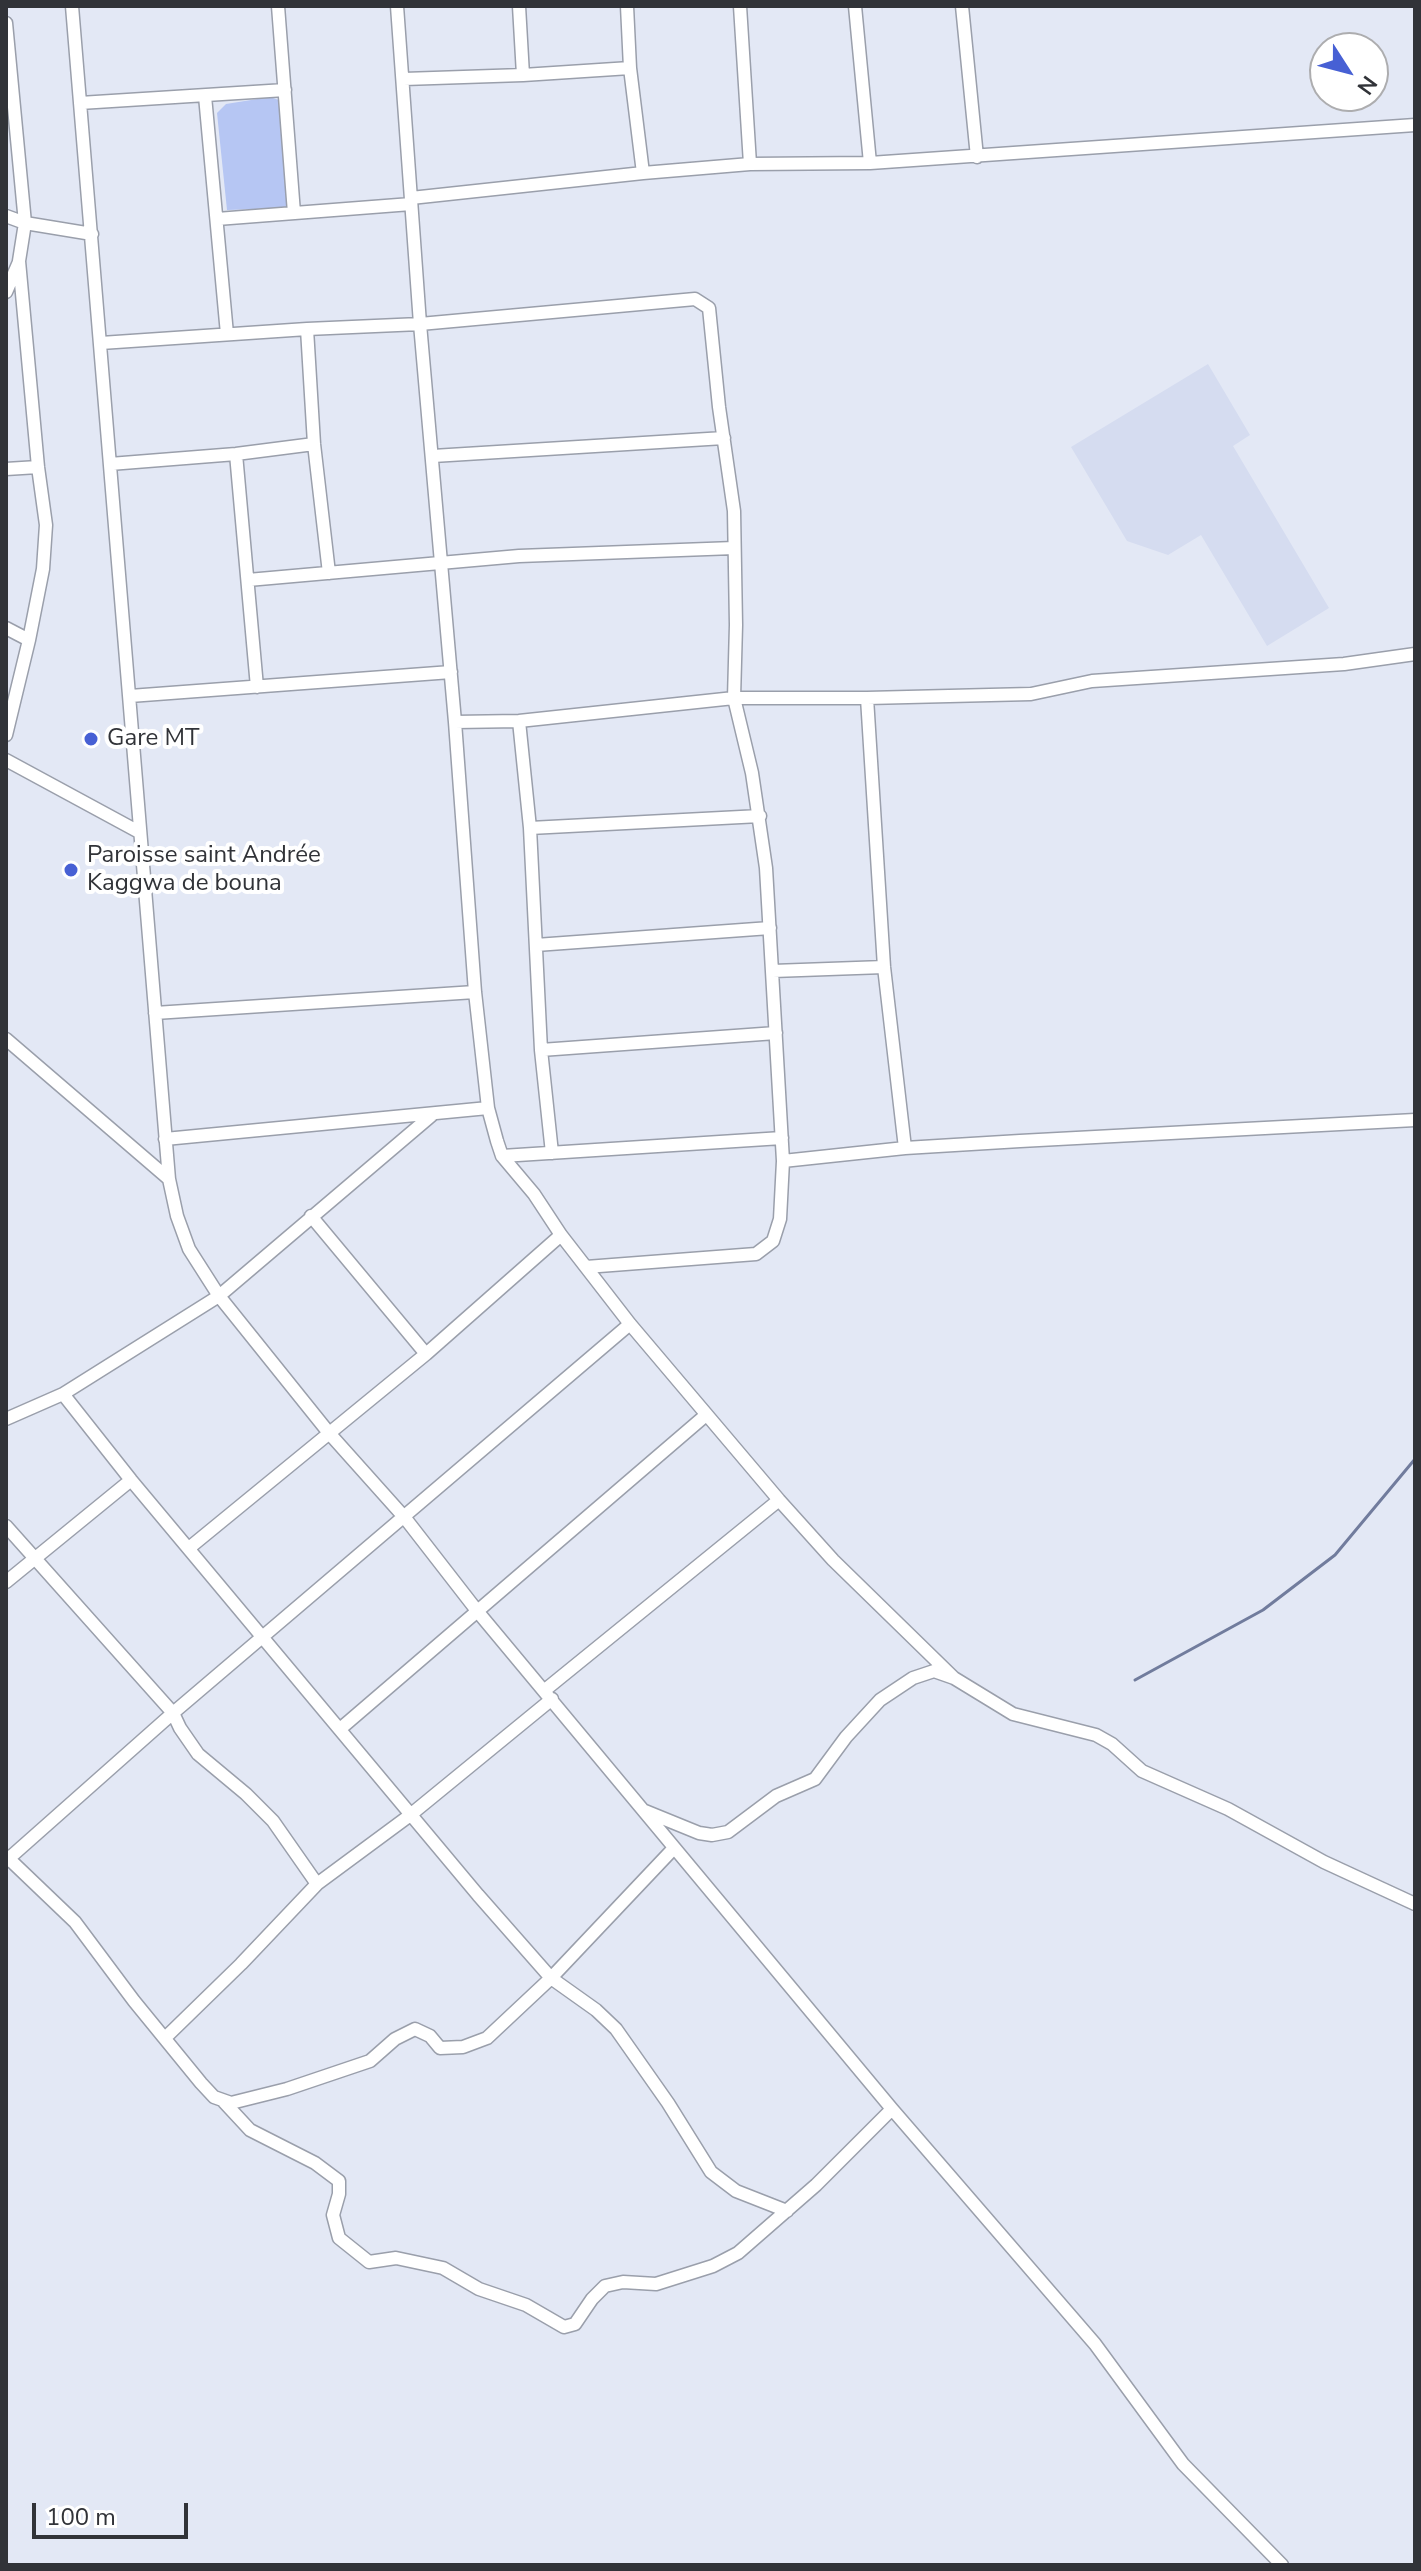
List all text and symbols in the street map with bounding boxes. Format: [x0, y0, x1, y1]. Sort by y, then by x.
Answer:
north arrow [1309, 32, 1389, 112]
text: N [1350, 69, 1384, 100]
place label: Gare MT [107, 725, 199, 753]
marker: Gare MT [82, 730, 100, 748]
place label: Paroisse saint Andrée Kaggwa de bouna [87, 842, 321, 898]
marker: Paroisse saint Andrée Kaggwa de bouna [62, 861, 80, 879]
scale bar [36, 2487, 192, 2537]
text: 100 m [46, 2501, 116, 2533]

